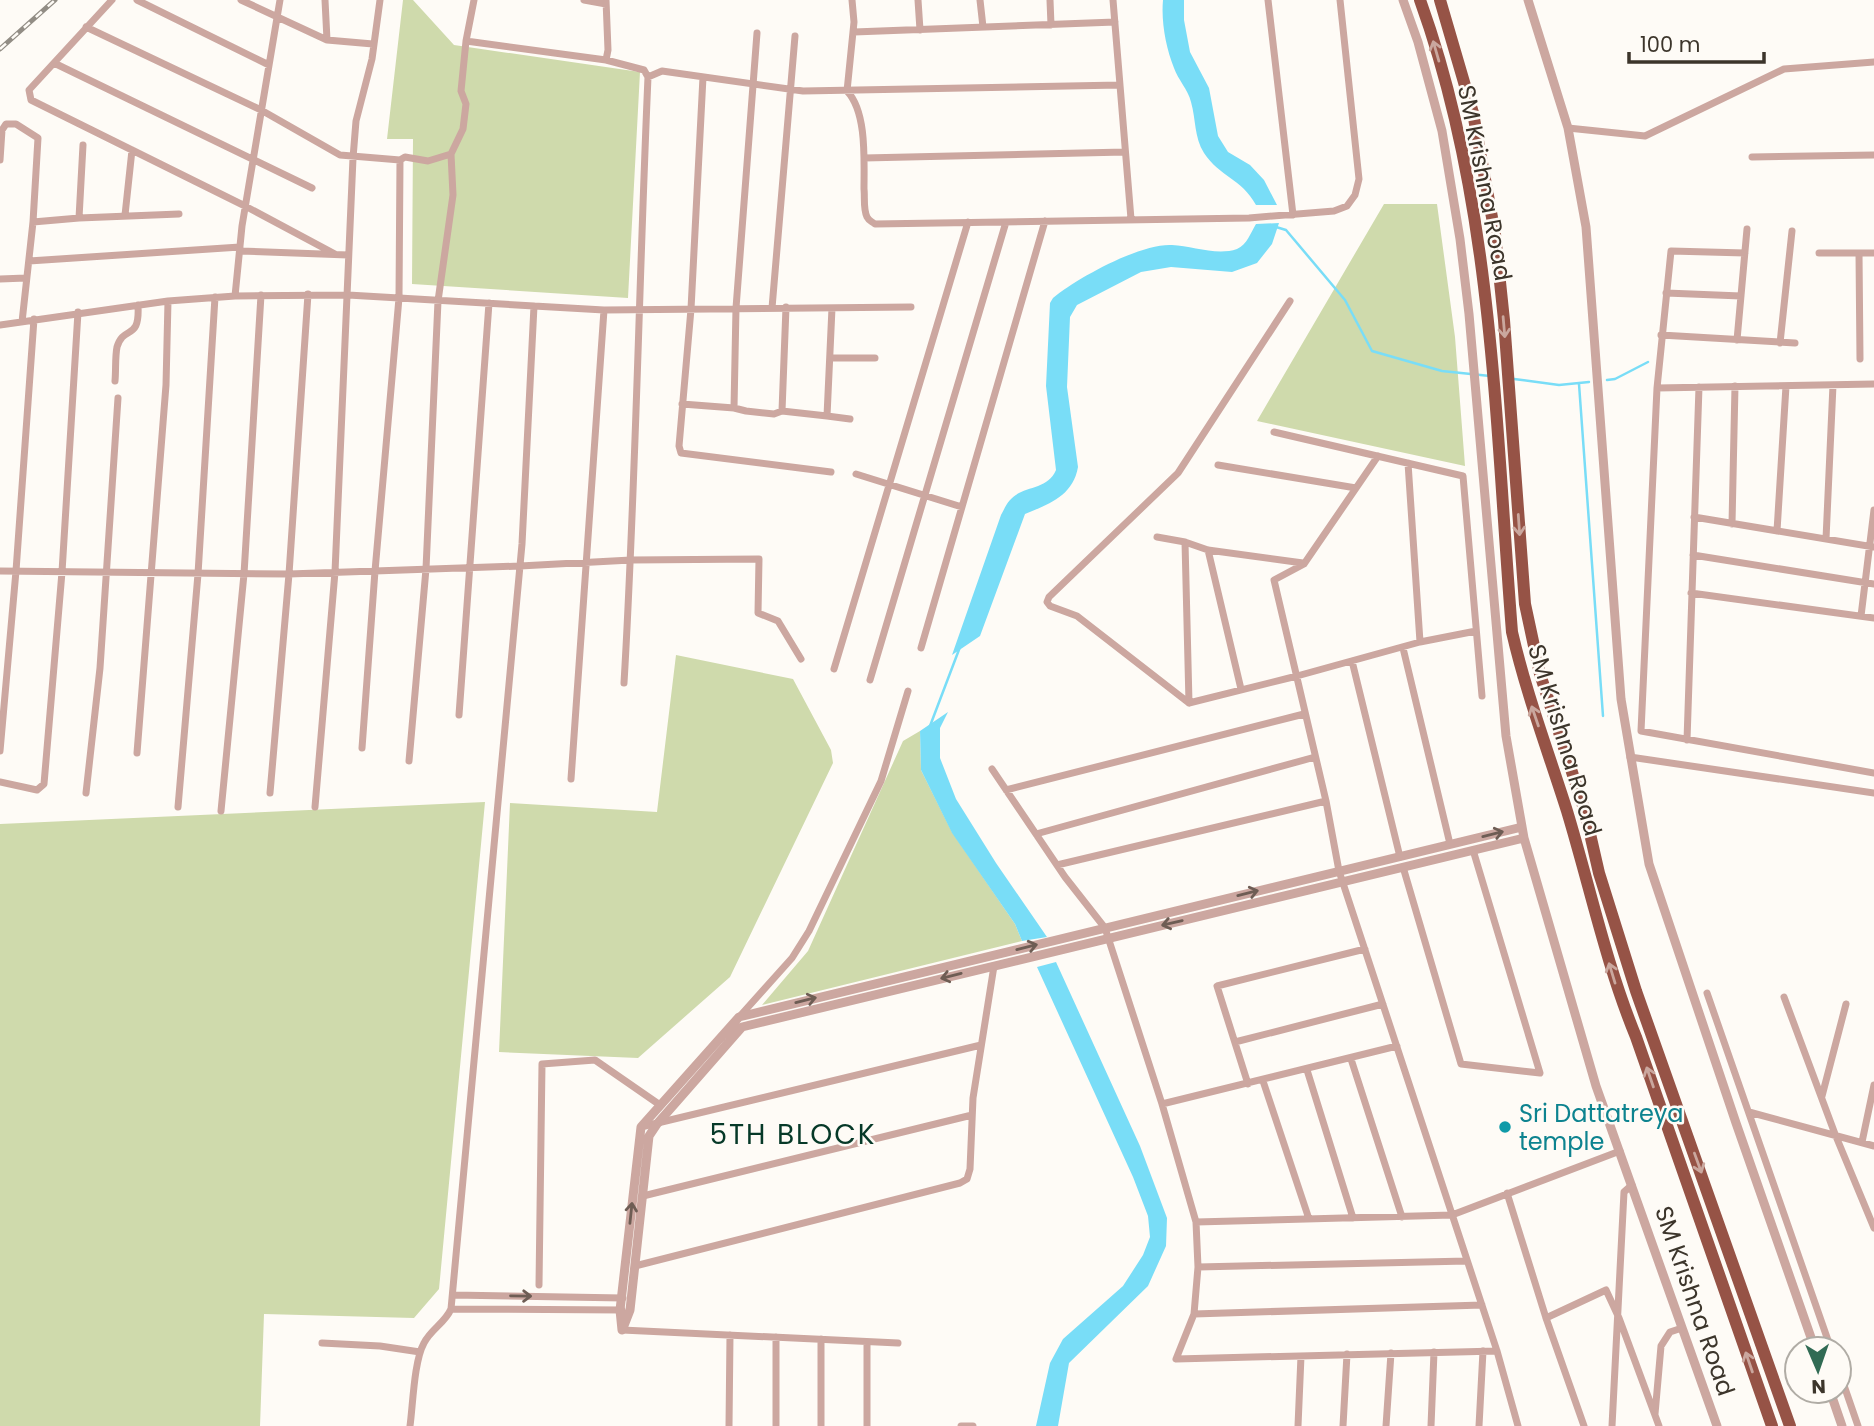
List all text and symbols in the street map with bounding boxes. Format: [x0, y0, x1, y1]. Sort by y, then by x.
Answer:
scale bar [1629, 21, 1764, 65]
text: 100 m [1640, 30, 1700, 59]
one-way arrow [1428, 40, 1441, 62]
street label: SM Krishna Road [1450, 82, 1520, 284]
one-way arrow [1498, 315, 1511, 337]
one-way arrow [1513, 514, 1526, 536]
street label: SM Krishna Road [1520, 640, 1610, 840]
one-way arrow [1528, 706, 1540, 728]
one-way arrow [1481, 827, 1504, 840]
one-way arrow [1236, 886, 1259, 899]
one-way arrow [1161, 917, 1184, 930]
one-way arrow [1015, 940, 1038, 953]
one-way arrow [1605, 963, 1618, 985]
one-way arrow [940, 970, 963, 984]
one-way arrow [794, 993, 817, 1007]
one-way arrow [1643, 1067, 1655, 1089]
place label: Sri Dattatreya temple [1519, 1097, 1684, 1158]
district label: 5TH BLOCK [709, 1115, 877, 1154]
marker: Sri Dattatreya temple [1497, 1119, 1513, 1135]
one-way arrow [1693, 1152, 1705, 1174]
one-way arrow [625, 1202, 638, 1225]
street label: SM Krishna Road [1647, 1202, 1743, 1400]
one-way arrow [509, 1290, 532, 1303]
north arrow [1783, 1335, 1853, 1405]
one-way arrow [1742, 1351, 1754, 1373]
text: N [1811, 1373, 1826, 1400]

